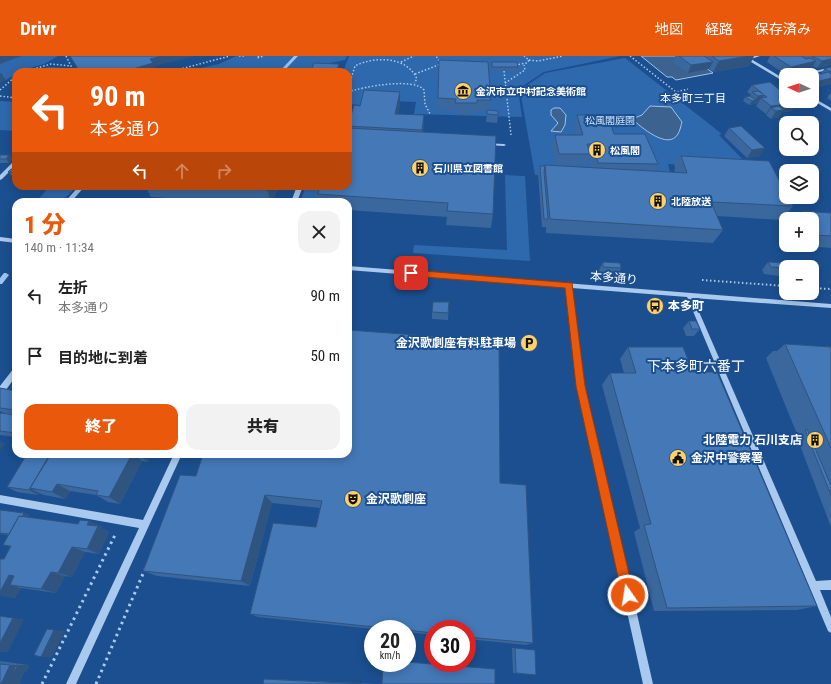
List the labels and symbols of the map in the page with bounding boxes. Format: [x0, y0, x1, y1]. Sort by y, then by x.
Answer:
north arrow [779, 68, 819, 108]
museum icon: 金沢市立中村記念美術館 [453, 81, 473, 101]
place label: 金沢市立中村記念美術館 [476, 86, 586, 97]
district label: 本多町三丁目 [660, 92, 726, 105]
park label: 松風閣庭園 [585, 115, 635, 126]
building icon: 松風閣 [587, 140, 607, 160]
place label: 松風閣 [610, 145, 640, 156]
building icon: 石川県立図書館 [410, 158, 430, 178]
place label: 石川県立図書館 [433, 163, 503, 174]
building icon: 北陸放送 [648, 191, 668, 211]
place label: 北陸放送 [671, 196, 711, 207]
pin [394, 256, 428, 290]
street label: 本多通り [589, 269, 639, 287]
bus stop icon: 本多町 [645, 296, 665, 316]
place label: 本多町 [668, 299, 704, 313]
parking icon: 金沢歌劇座有料駐車場 [519, 333, 539, 353]
place label: 金沢歌劇座有料駐車場 [396, 336, 516, 350]
district label: 下本多町六番丁 [647, 358, 745, 374]
building icon: 北陸電力 石川支店 [805, 430, 825, 450]
place label: 北陸電力 石川支店 [703, 433, 802, 447]
public building icon: 金沢中警察署 [668, 448, 688, 468]
place label: 金沢中警察署 [691, 451, 763, 465]
theatre icon: 金沢歌劇座 [343, 489, 363, 509]
place label: 金沢歌劇座 [366, 492, 426, 506]
position arrow [607, 574, 649, 616]
speed limit sign: 30 [424, 620, 476, 672]

